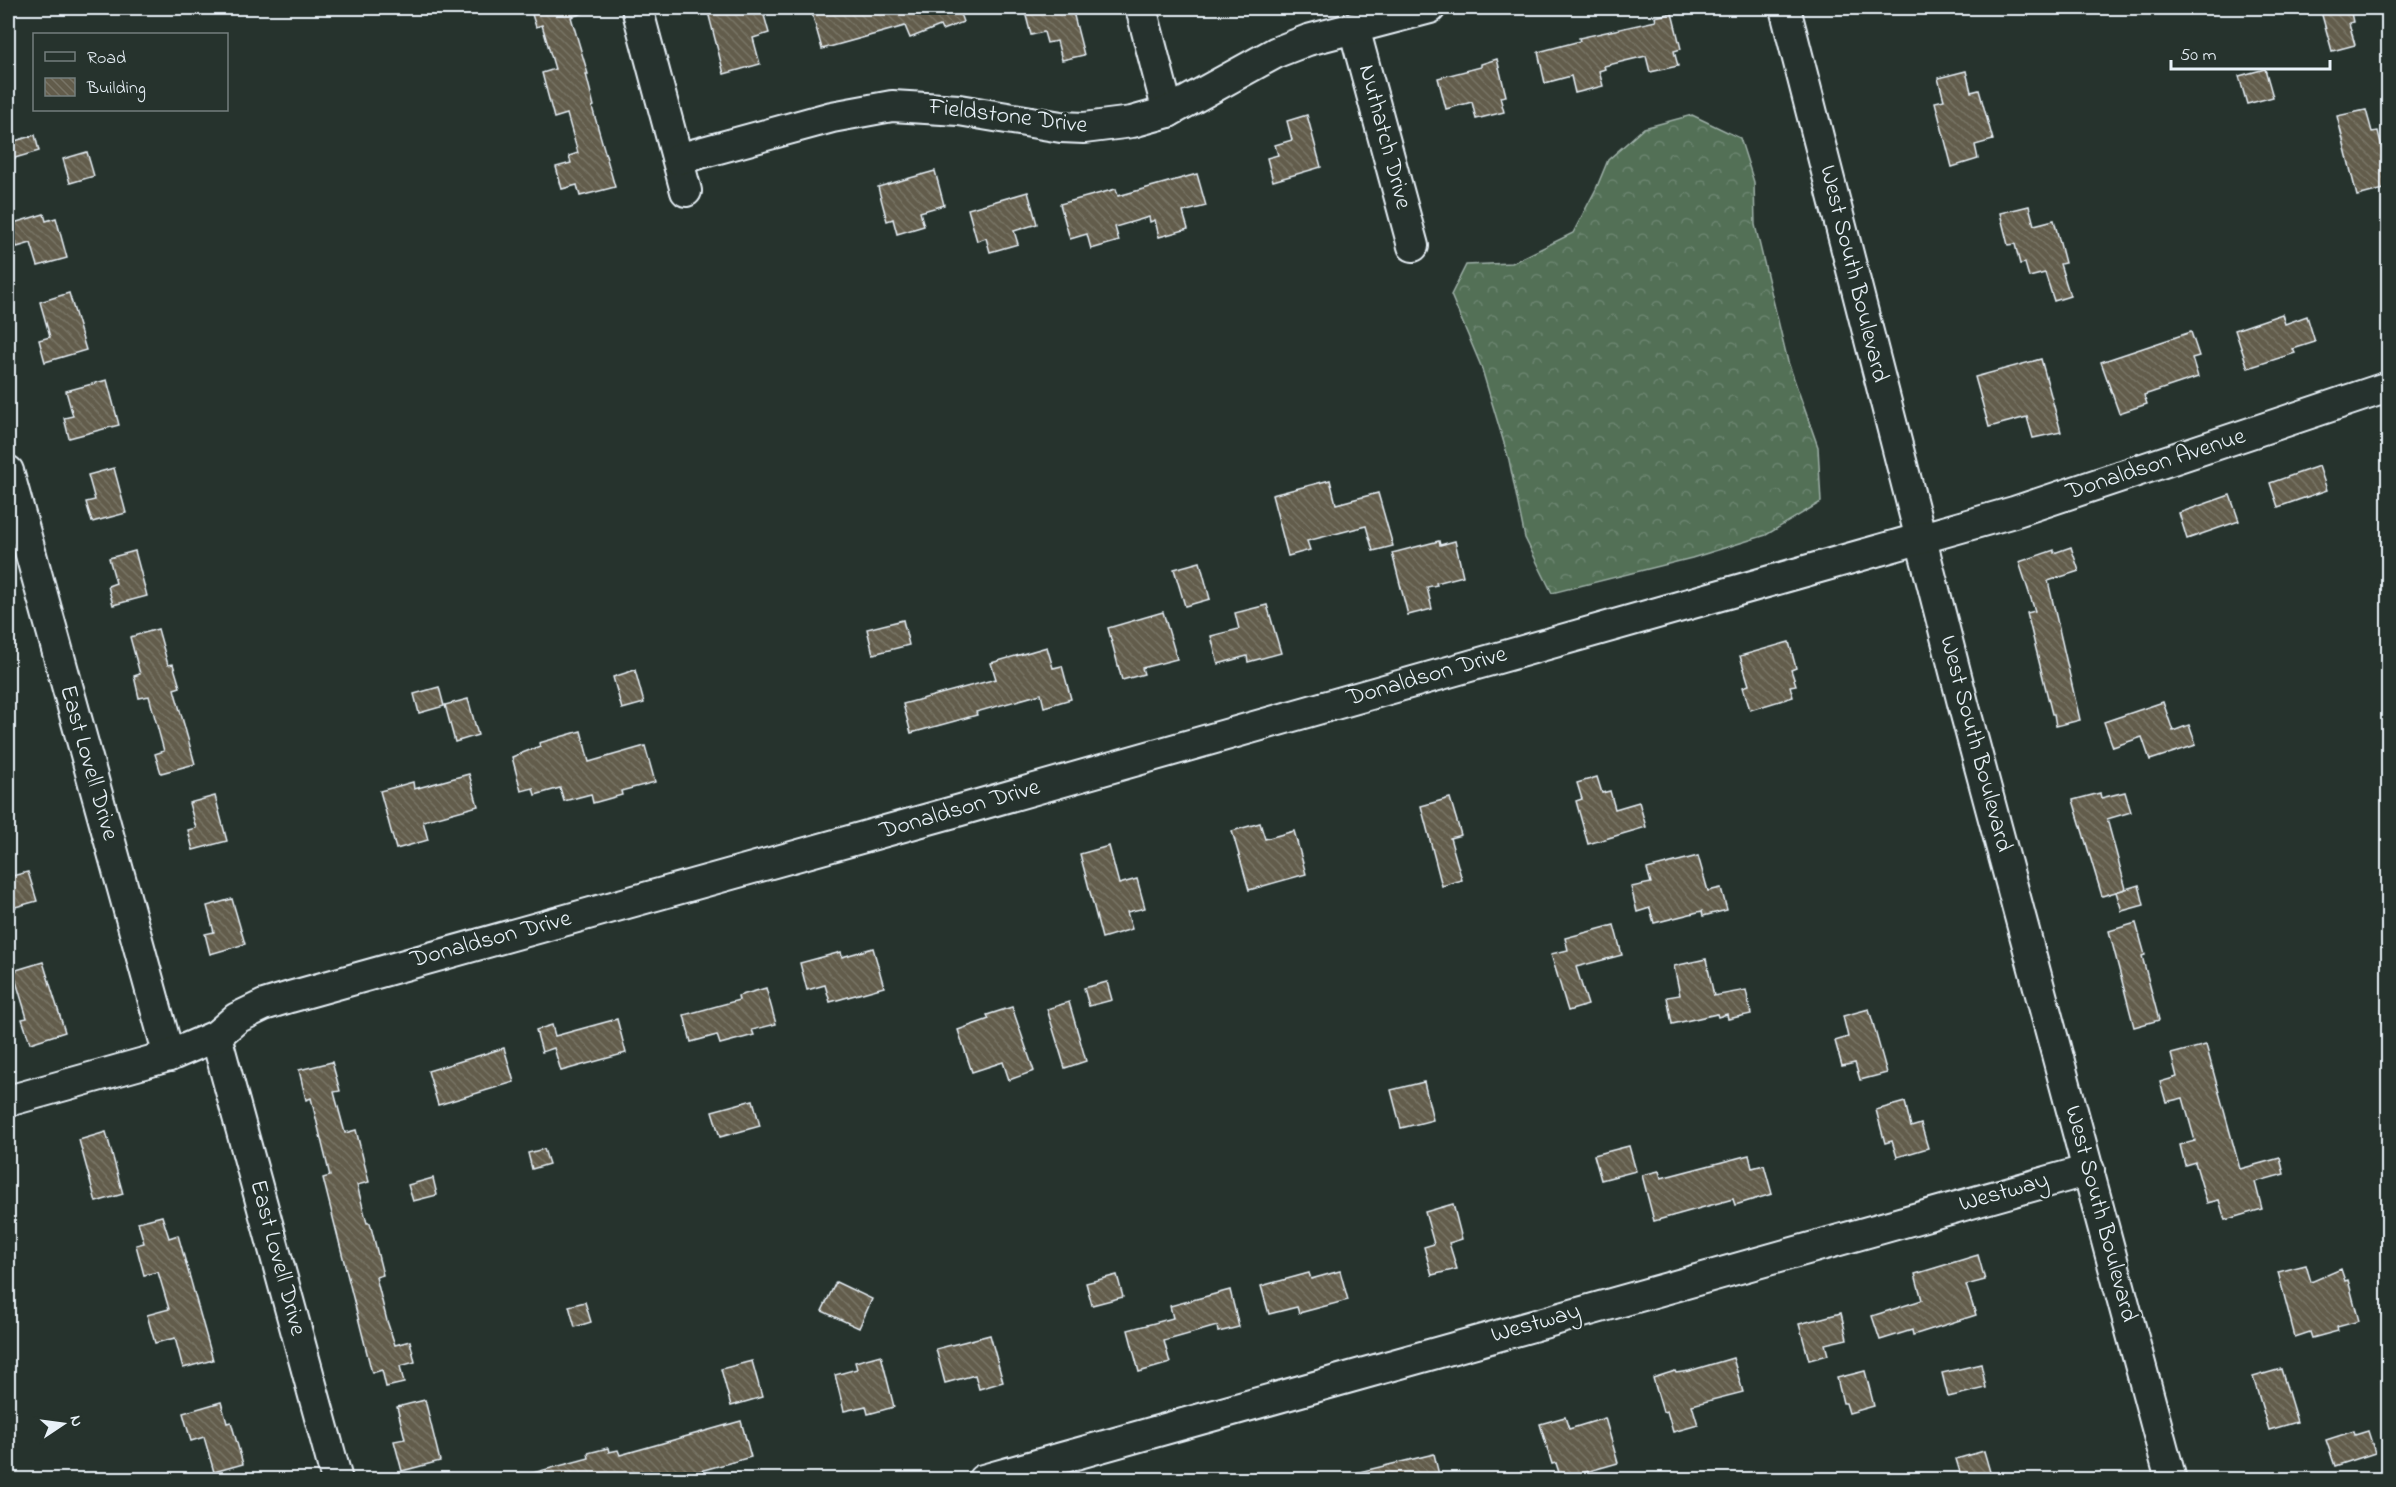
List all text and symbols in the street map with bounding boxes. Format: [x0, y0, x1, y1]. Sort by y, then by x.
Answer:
legend [33, 33, 228, 111]
scale bar [2171, 33, 2330, 71]
text: 50 m [2180, 43, 2217, 69]
text: Road [87, 46, 126, 72]
street label: Nuthatch Drive [1348, 61, 1420, 213]
text: Building [86, 76, 146, 103]
street label: Fieldstone Drive [926, 90, 1090, 144]
street label: West South Boulevard [1809, 162, 1897, 387]
street label: Donaldson Avenue [2061, 419, 2250, 511]
street label: West South Boulevard [1929, 632, 2021, 857]
street label: Donaldson Drive [1342, 637, 1511, 717]
street label: East Lovell Drive [49, 681, 127, 845]
street label: Donaldson Drive [875, 770, 1044, 850]
street label: Donaldson Drive [406, 902, 575, 979]
street label: West South Boulevard [2054, 1102, 2146, 1327]
street label: Westway [1955, 1164, 2053, 1223]
street label: East Lovell Drive [239, 1176, 315, 1340]
street label: Westway [1487, 1295, 1585, 1354]
north arrow [33, 1394, 93, 1454]
text: N [63, 1413, 89, 1429]

